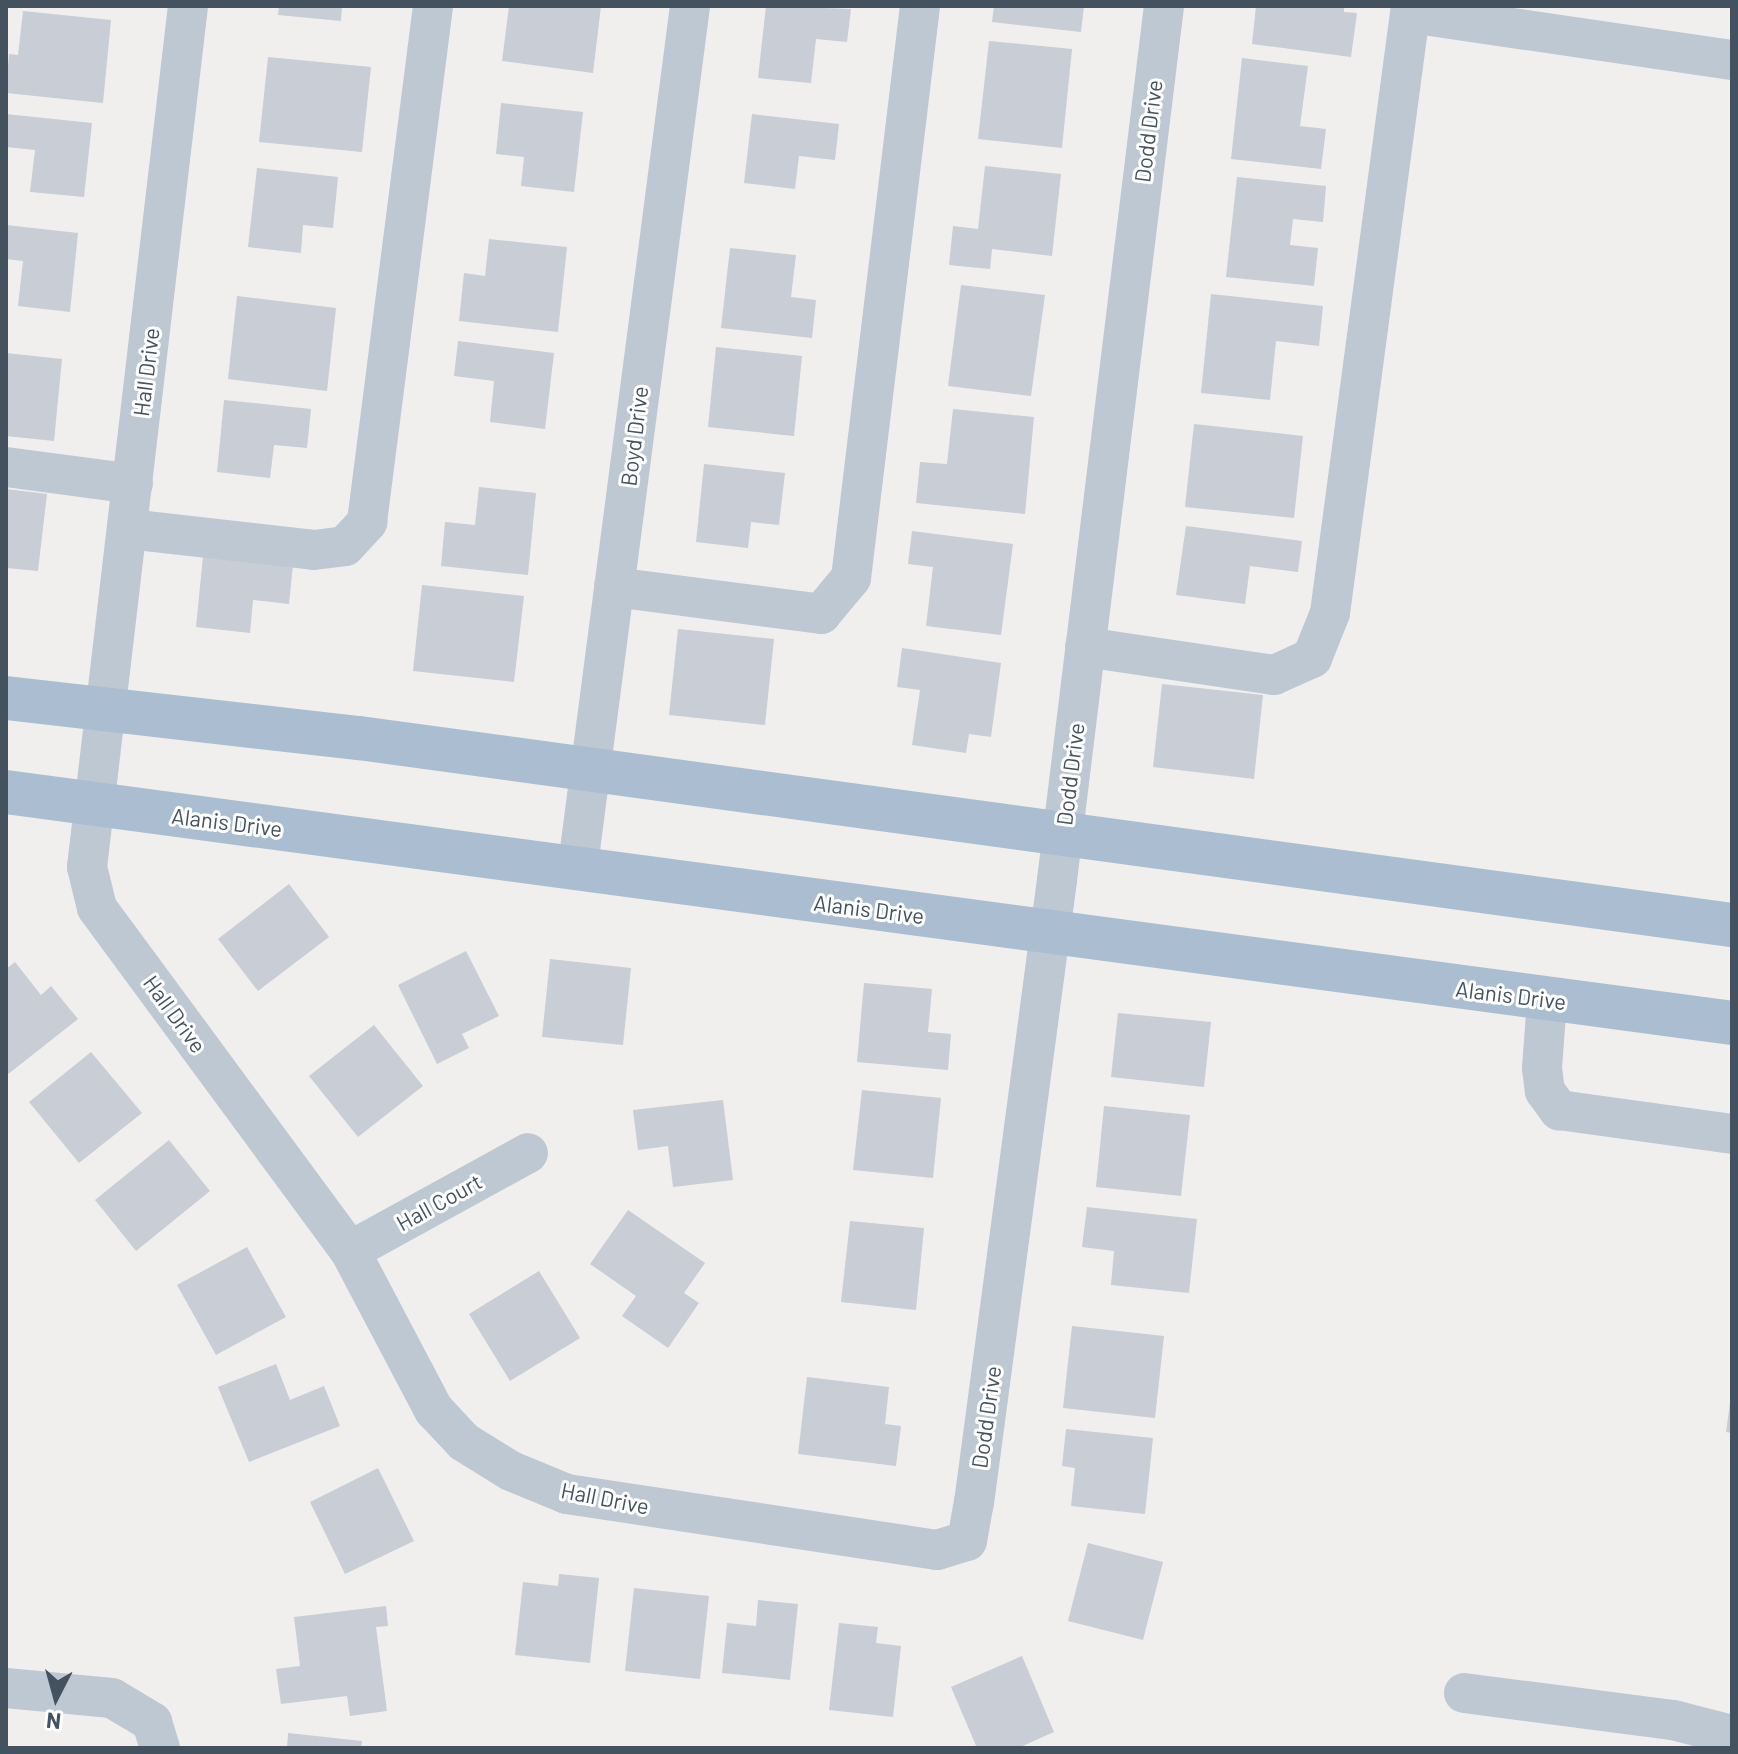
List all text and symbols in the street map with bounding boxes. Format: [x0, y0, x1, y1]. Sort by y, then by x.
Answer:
street label: Dodd Drive [1129, 78, 1167, 184]
street label: Hall Drive [127, 326, 165, 418]
street label: Boyd Drive [615, 384, 653, 488]
street label: Dodd Drive [1051, 721, 1089, 827]
street label: Alanis Drive [170, 802, 284, 842]
street label: Alanis Drive [812, 889, 926, 929]
street label: Hall Drive [138, 970, 212, 1058]
street label: Alanis Drive [1454, 975, 1568, 1015]
street label: Hall Court [392, 1168, 486, 1236]
street label: Dodd Drive [966, 1364, 1006, 1470]
street label: Hall Drive [559, 1477, 651, 1519]
north arrow [16, 1658, 96, 1738]
text: N [45, 1708, 62, 1736]

